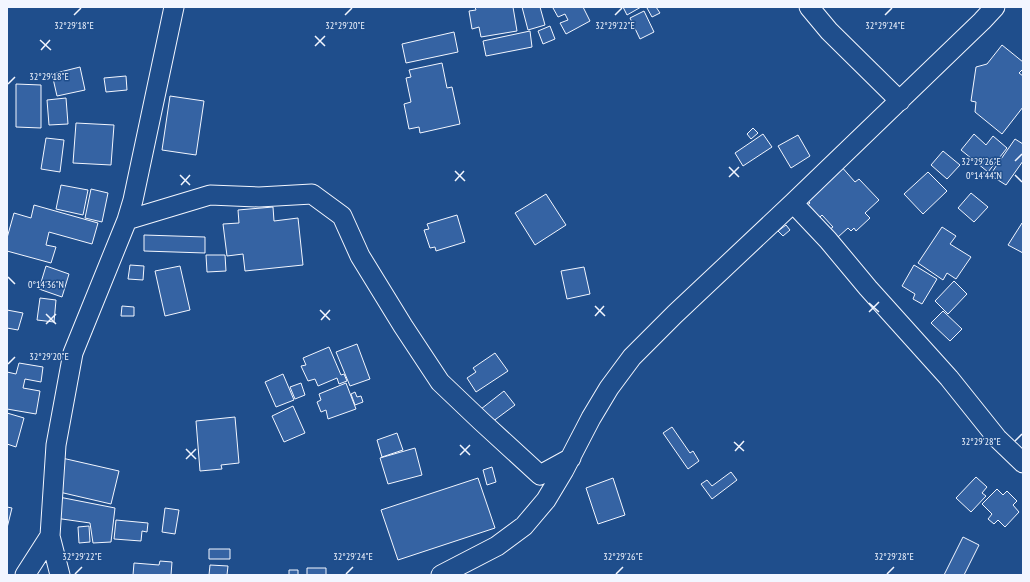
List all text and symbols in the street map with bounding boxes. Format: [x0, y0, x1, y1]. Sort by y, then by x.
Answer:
text: 32°29'18"E [54, 19, 94, 32]
text: 32°29'20"E [325, 19, 365, 32]
text: 32°29'22"E [595, 19, 635, 32]
text: 32°29'24"E [865, 19, 905, 32]
text: 32°29'18"E [29, 70, 69, 83]
text: 32°29'26"E [961, 155, 1001, 168]
text: 0°14'44"N [966, 169, 1002, 182]
text: 0°14'36"N [28, 278, 64, 291]
text: 32°29'20"E [29, 350, 69, 363]
text: 32°29'28"E [961, 435, 1001, 448]
text: 32°29'22"E [62, 550, 102, 563]
text: 32°29'24"E [333, 550, 373, 563]
text: 32°29'26"E [603, 550, 643, 563]
text: 32°29'28"E [874, 550, 914, 563]

